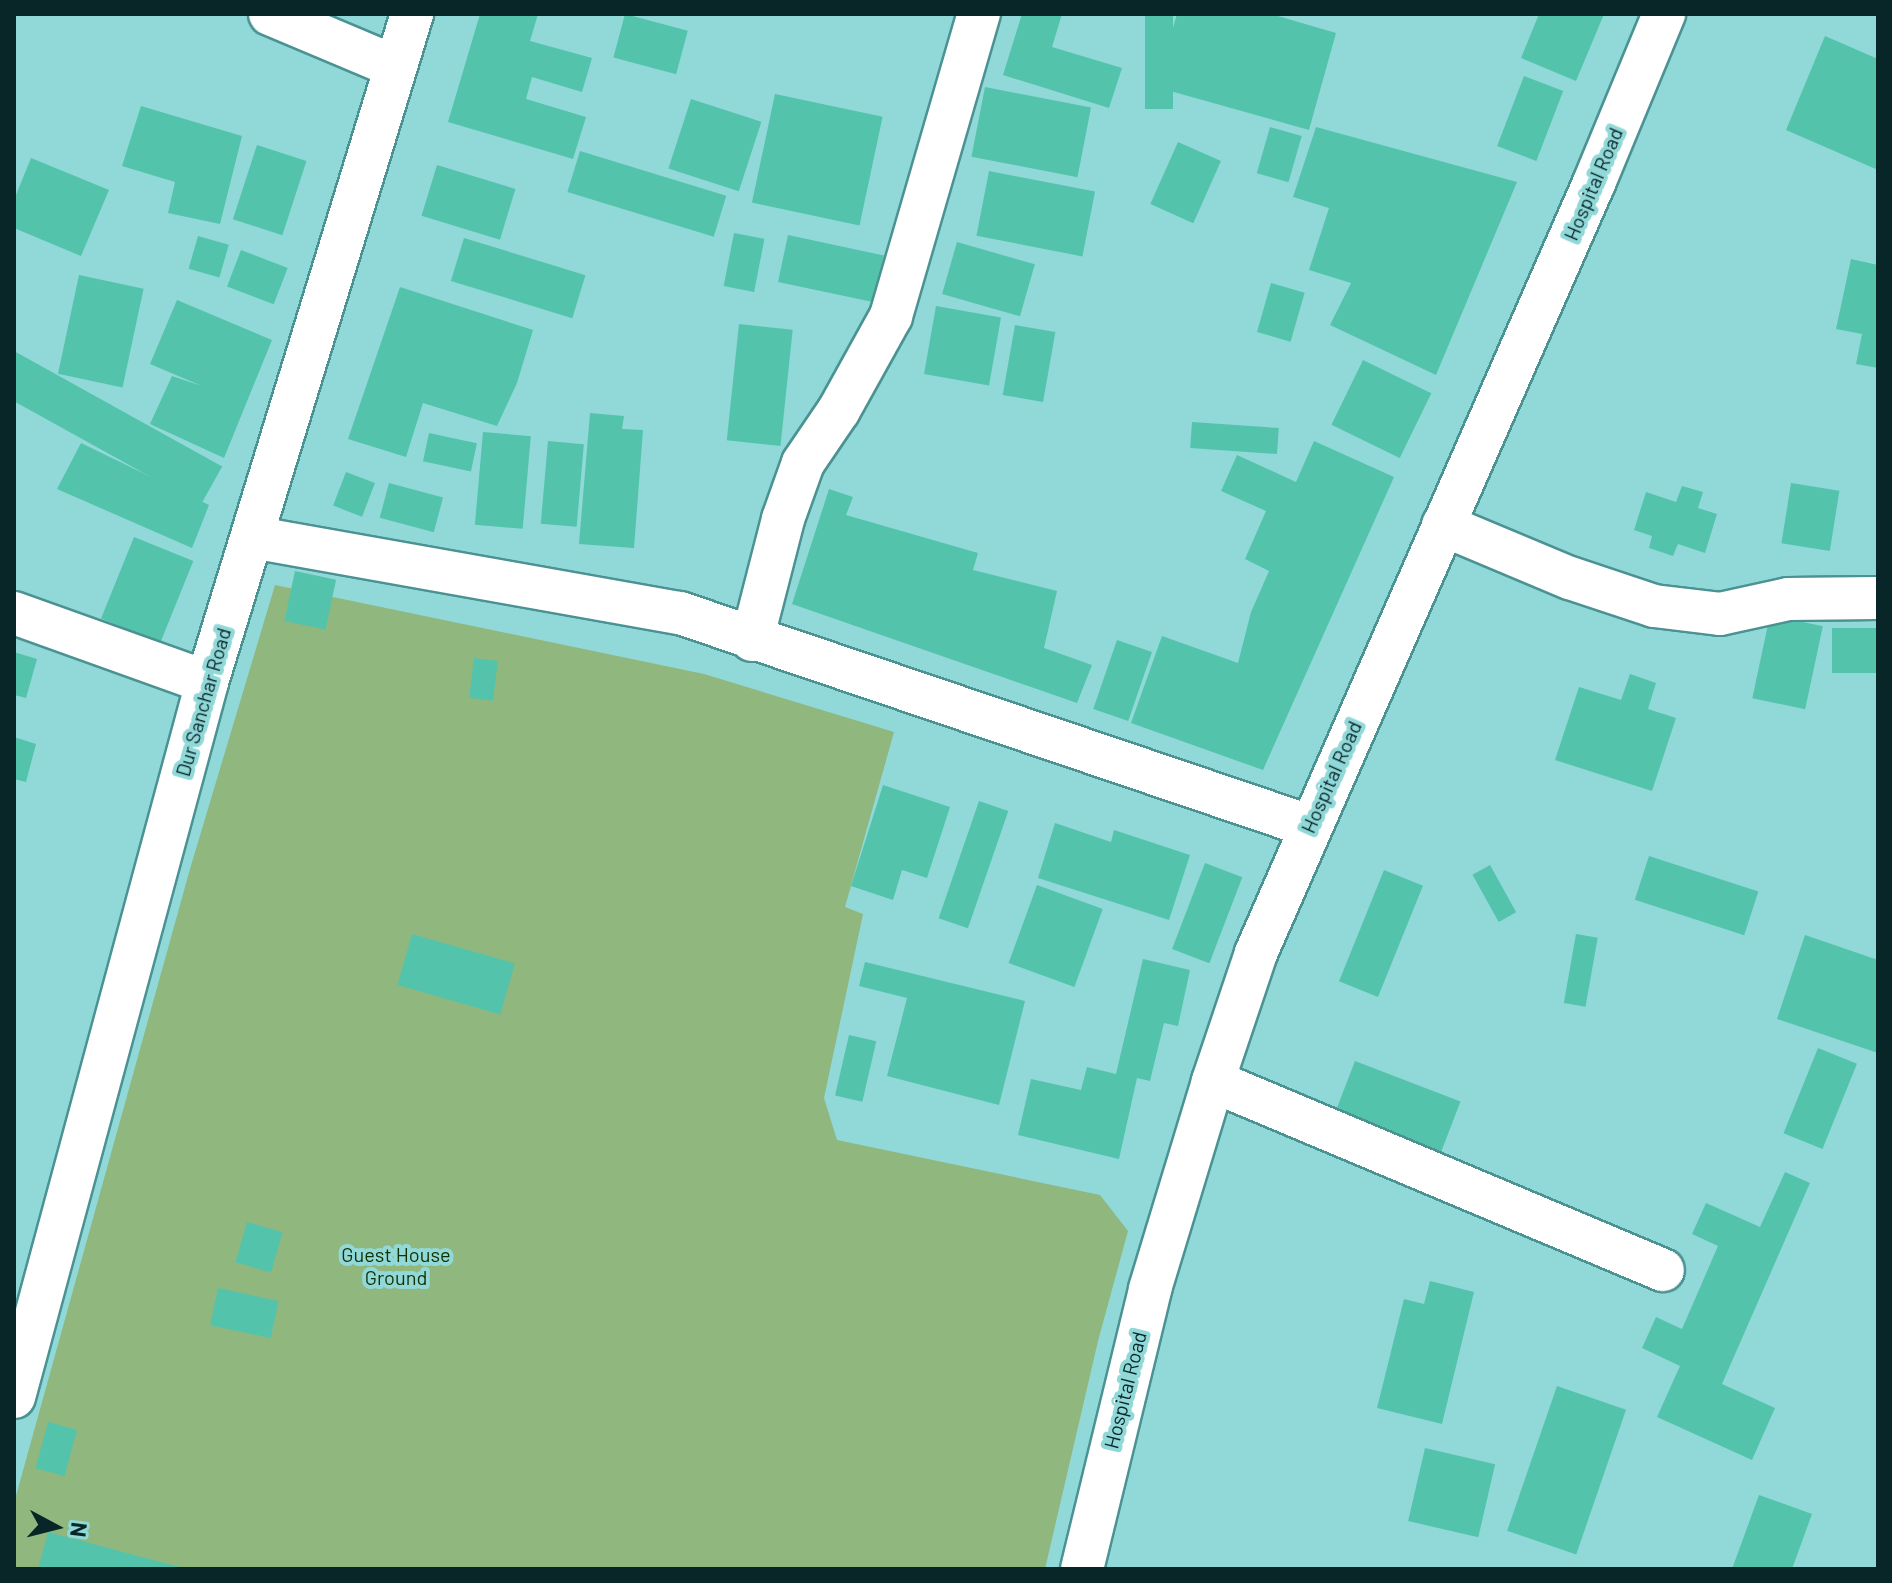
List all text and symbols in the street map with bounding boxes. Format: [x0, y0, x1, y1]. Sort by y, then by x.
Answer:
street label: Hospital Road [1558, 124, 1628, 244]
street label: Dur Sanchar Road [170, 625, 236, 779]
street label: Hospital Road [1296, 717, 1366, 837]
park label: Guest House Ground [341, 1243, 451, 1290]
street label: Hospital Road [1099, 1329, 1151, 1451]
north arrow [16, 1487, 96, 1567]
text: N [66, 1521, 94, 1539]

